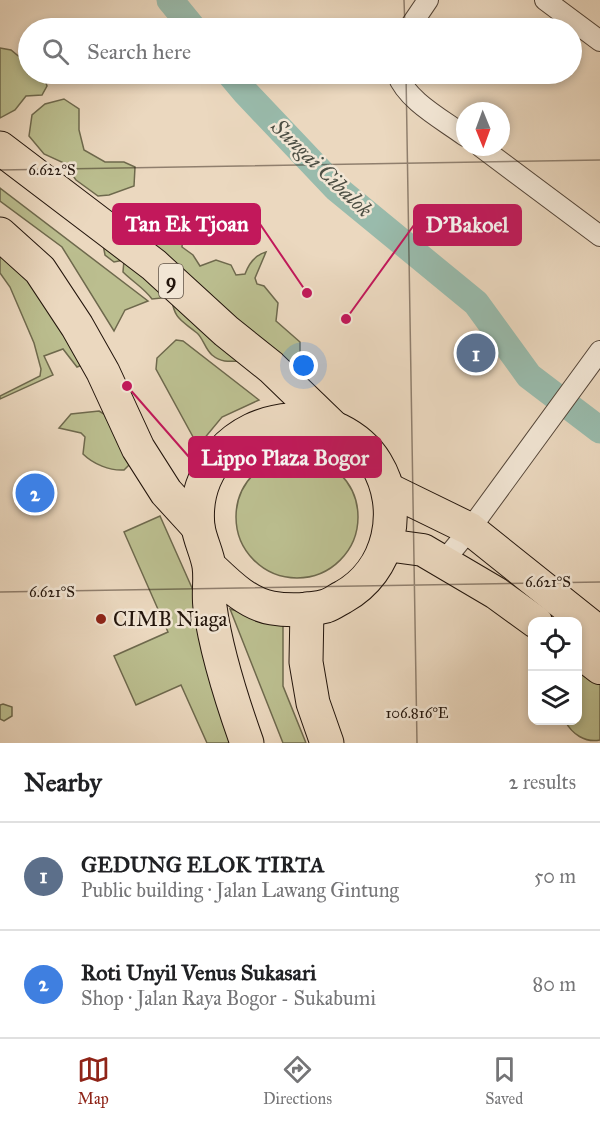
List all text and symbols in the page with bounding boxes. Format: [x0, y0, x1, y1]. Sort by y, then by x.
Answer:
search box [18, 18, 582, 84]
icon: search [39, 35, 72, 68]
text: Search here [87, 38, 191, 65]
north arrow [456, 102, 510, 156]
water label: Sungai Cibalok [265, 113, 378, 223]
text: 6.622°S [28, 161, 76, 179]
callout: Tan Ek Tjoan [113, 204, 260, 244]
callout: D'Bakoel [414, 205, 521, 245]
text: Tan Ek Tjoan [124, 210, 249, 237]
text: D'Bakoel [425, 211, 510, 238]
road number: 9 [159, 264, 183, 298]
pin: 1 [456, 330, 496, 376]
your location [289, 351, 318, 380]
callout: Lippo Plaza Bogor [189, 437, 381, 477]
text: Lippo Plaza Bogor [201, 444, 370, 471]
pin: 2 [15, 470, 54, 516]
text: 6.621°S [525, 573, 571, 591]
text: 6.621°S [29, 583, 75, 601]
place label: CIMB Niaga [113, 606, 228, 632]
marker: CIMB Niaga [94, 612, 108, 626]
map controls [528, 617, 582, 725]
button: locate [528, 617, 582, 671]
button: layers [528, 671, 582, 725]
text: 106.816°E [385, 704, 449, 722]
text: Nearby [24, 766, 102, 798]
text: 2 results [508, 770, 576, 794]
text: GEDUNG ELOK TIRTA [81, 851, 325, 878]
text: 1 [40, 864, 47, 888]
text: 50 m [534, 864, 576, 888]
text: Public building · Jalan Lawang Gintung [81, 878, 399, 902]
text: Roti Unyil Venus Sukasari [81, 959, 316, 986]
text: 2 [39, 972, 48, 996]
text: 80 m [533, 972, 576, 996]
text: Shop · Jalan Raya Bogor - Sukabumi [81, 986, 376, 1010]
tab: Map [77, 1053, 110, 1108]
tab: Directions [263, 1053, 332, 1108]
tab: Saved [485, 1053, 523, 1108]

